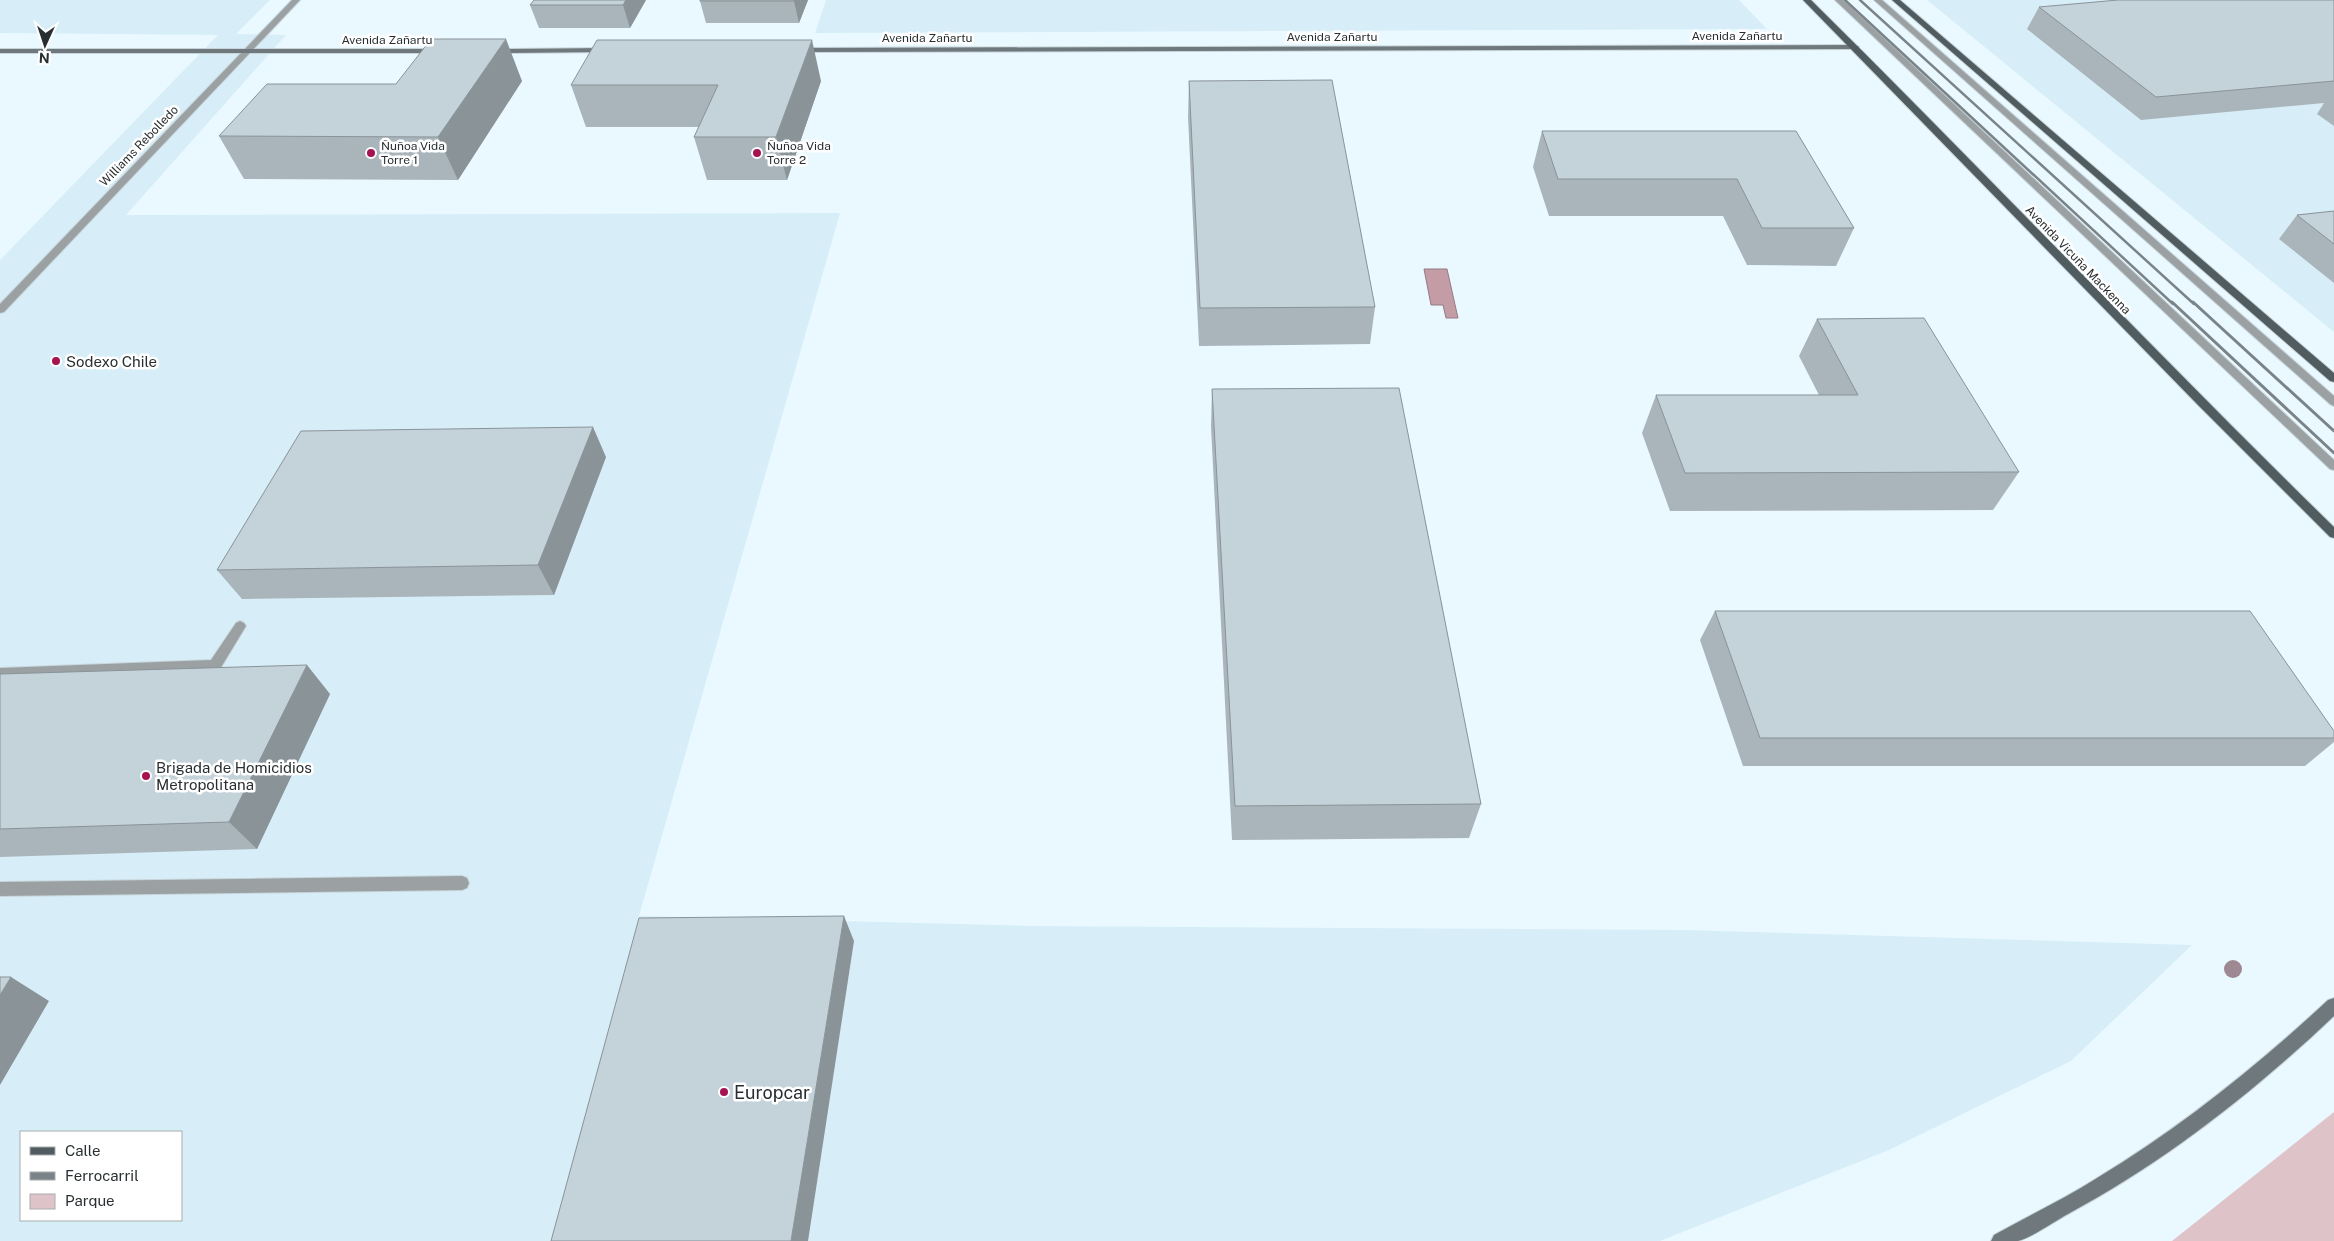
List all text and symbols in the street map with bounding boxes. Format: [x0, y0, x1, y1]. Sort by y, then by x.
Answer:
north arrow [20, 20, 70, 70]
street label: Avenida Zañartu [1691, 29, 1783, 43]
street label: Avenida Zañartu [1286, 30, 1378, 44]
street label: Avenida Zañartu [881, 31, 973, 45]
street label: Avenida Zañartu [341, 33, 433, 47]
text: N [38, 50, 50, 66]
street label: Williams Rebolledo [97, 103, 181, 189]
place label: Ñuñoa Vida Torre 1 [381, 139, 445, 167]
place label: Ñuñoa Vida Torre 2 [767, 139, 831, 167]
marker: Ñuñoa Vida Torre 1 [365, 147, 377, 159]
marker: Ñuñoa Vida Torre 2 [751, 147, 763, 159]
street label: Avenida Vicuña Mackenna [2023, 203, 2133, 317]
place label: Sodexo Chile [66, 353, 157, 370]
marker: Sodexo Chile [50, 355, 62, 367]
place label: Brigada de Homicidios Metropolitana [156, 759, 312, 793]
marker: Brigada de Homicidios Metropolitana [140, 770, 152, 782]
place label: Europcar [734, 1082, 810, 1103]
marker: Europcar [718, 1086, 730, 1098]
legend [20, 1131, 182, 1221]
text: Calle [65, 1142, 101, 1159]
text: Ferrocarril [65, 1167, 139, 1184]
text: Parque [65, 1192, 115, 1209]

